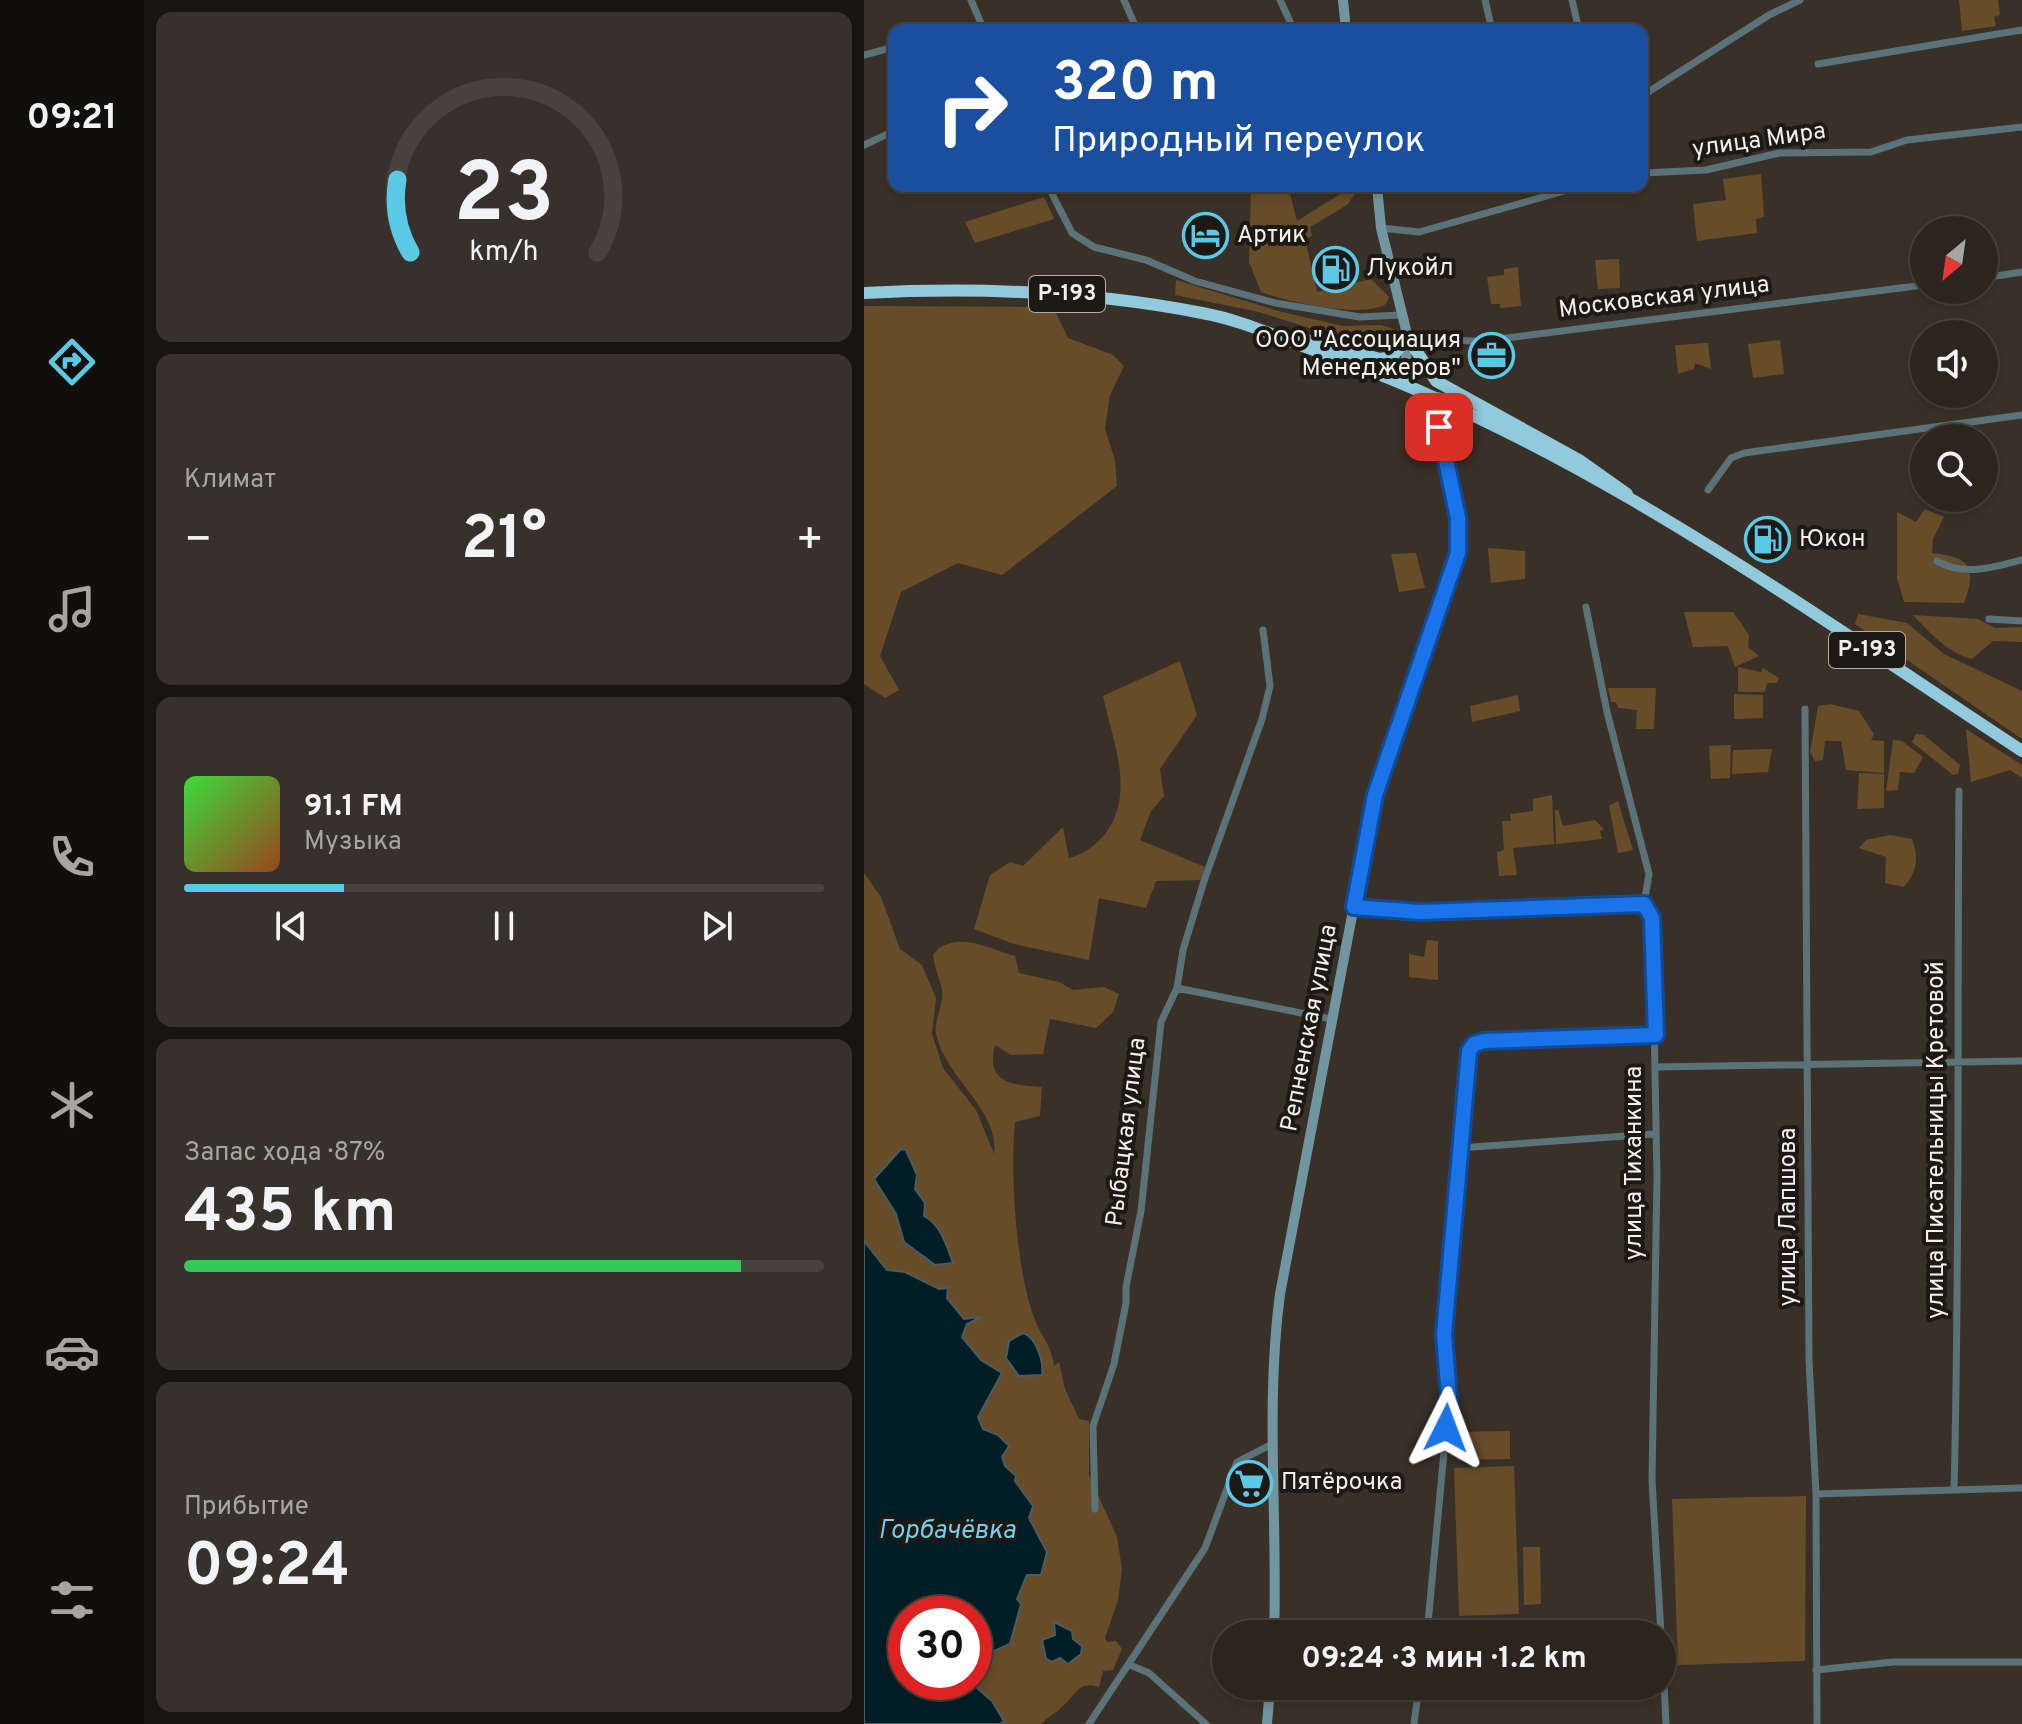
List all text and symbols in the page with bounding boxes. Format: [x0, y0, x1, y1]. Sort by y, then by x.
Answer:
text: 320 m [1052, 50, 1219, 120]
icon: right [920, 56, 1024, 160]
text: 09:21 [27, 96, 117, 142]
street label: улица Мира [1690, 117, 1828, 165]
text: Природный переулок [1052, 119, 1425, 165]
text: 23 [454, 146, 554, 251]
hotel icon: Артик [1182, 212, 1230, 260]
north arrow [1910, 216, 1998, 304]
map controls [1910, 216, 1998, 512]
place label: Артик [1237, 221, 1306, 251]
text: km/h [469, 235, 539, 271]
fuel station icon: Лукойл [1311, 245, 1359, 293]
place label: Лукойл [1366, 254, 1453, 284]
street label: Московская улица [1557, 270, 1771, 326]
road number: Р-193 [1029, 276, 1105, 312]
button: sound [1910, 320, 1998, 408]
place label: ООО "Ассоциация Менеджеров" [1255, 326, 1461, 384]
office icon: ООО "Ассоциация Менеджеров" [1468, 331, 1516, 379]
icon: directions [44, 334, 100, 390]
pin [1405, 393, 1473, 461]
icon: arrive [1417, 405, 1461, 449]
button: search [1910, 424, 1998, 512]
text: Климат [184, 464, 276, 497]
text: 21° [461, 504, 547, 580]
text: − [184, 514, 212, 570]
text: + [796, 514, 824, 570]
fuel station icon: Юкон [1744, 516, 1792, 564]
place label: Юкон [1799, 525, 1865, 555]
icon: music [44, 581, 100, 637]
road number: Р-193 [1829, 632, 1905, 668]
text: 91.1 FM [304, 789, 403, 826]
text: Музыка [304, 826, 402, 859]
icon: phone [44, 829, 100, 885]
icon: previous [269, 904, 313, 948]
icon: pause [482, 904, 526, 948]
icon: next [695, 904, 739, 948]
street label: Репненская улица [1275, 922, 1345, 1134]
street label: улица Писательницы Кретовой [1922, 961, 1952, 1319]
street label: Рыбацкая улица [1101, 1036, 1153, 1228]
street label: улица Тиханкина [1620, 1066, 1650, 1260]
icon: climate [44, 1077, 100, 1133]
street label: улица Лапшова [1774, 1128, 1804, 1306]
text: Запас хода · 87% [184, 1137, 385, 1170]
text: 435 km [184, 1177, 396, 1253]
icon: car [44, 1324, 100, 1380]
position arrow [1404, 1386, 1488, 1470]
supermarket icon: Пятёрочка [1226, 1459, 1274, 1507]
place label: Пятёрочка [1281, 1468, 1402, 1498]
text: Прибытие [184, 1491, 309, 1524]
water label: Горбачёвка [878, 1515, 1016, 1548]
text: 09:24 [184, 1531, 350, 1607]
icon: filters [44, 1572, 100, 1628]
speed limit sign: 30 [888, 1596, 992, 1700]
text: 09:24 · 3 мин · 1.2 km [1301, 1641, 1587, 1678]

